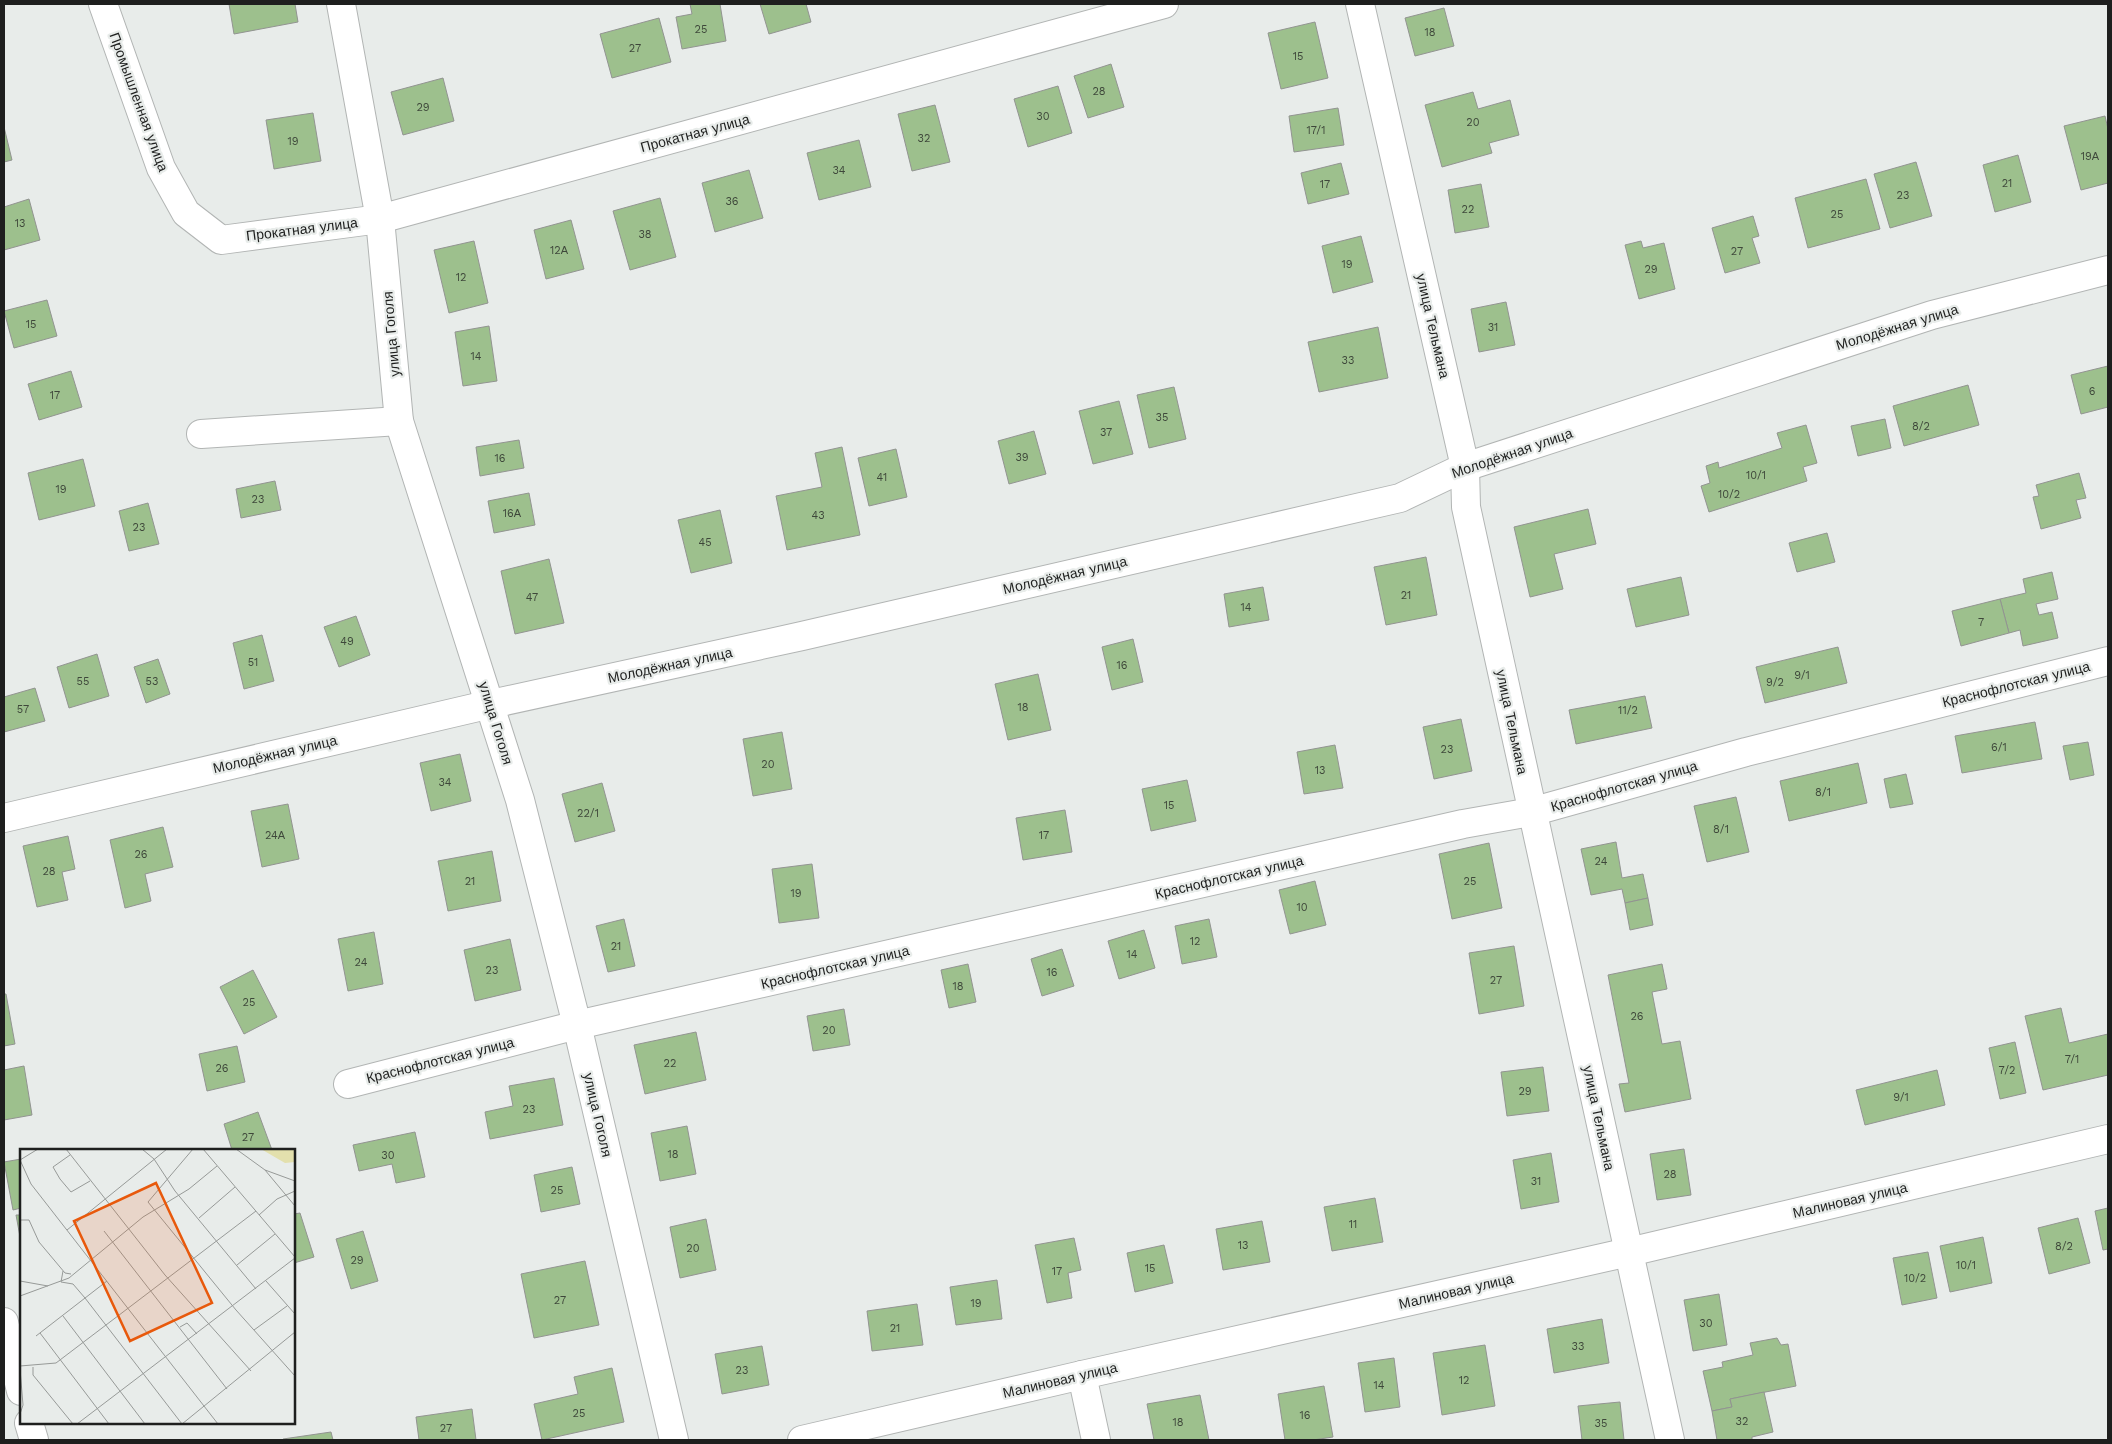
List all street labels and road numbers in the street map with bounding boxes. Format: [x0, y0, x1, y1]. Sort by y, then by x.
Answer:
street label: Промышленная улица [106, 30, 172, 174]
street label: Прокатная улица [639, 111, 752, 155]
street label: Прокатная улица [245, 214, 359, 244]
street label: улица Тельмана [1413, 272, 1453, 380]
street label: улица Гоголя [379, 291, 403, 377]
street label: Молодёжная улица [1834, 301, 1960, 353]
street label: Молодёжная улица [1449, 425, 1575, 481]
street label: Молодёжная улица [1001, 553, 1129, 597]
street label: Молодёжная улица [606, 644, 734, 686]
street label: Краснофлотская улица [1941, 658, 2092, 710]
street label: улица Тельмана [1493, 668, 1531, 776]
street label: улица Гоголя [476, 680, 516, 766]
street label: Молодёжная улица [211, 732, 339, 776]
street label: Краснофлотская улица [1549, 757, 1699, 815]
street label: Краснофлотская улица [1153, 852, 1305, 902]
street label: Краснофлотская улица [759, 942, 911, 992]
street label: Краснофлотская улица [365, 1034, 516, 1086]
street label: улица Тельмана [1580, 1064, 1618, 1172]
street label: улица Гоголя [581, 1071, 615, 1159]
street label: Малиновая улица [1791, 1179, 1909, 1221]
street label: Малиновая улица [1397, 1270, 1515, 1312]
street label: Малиновая улица [1001, 1359, 1119, 1401]

